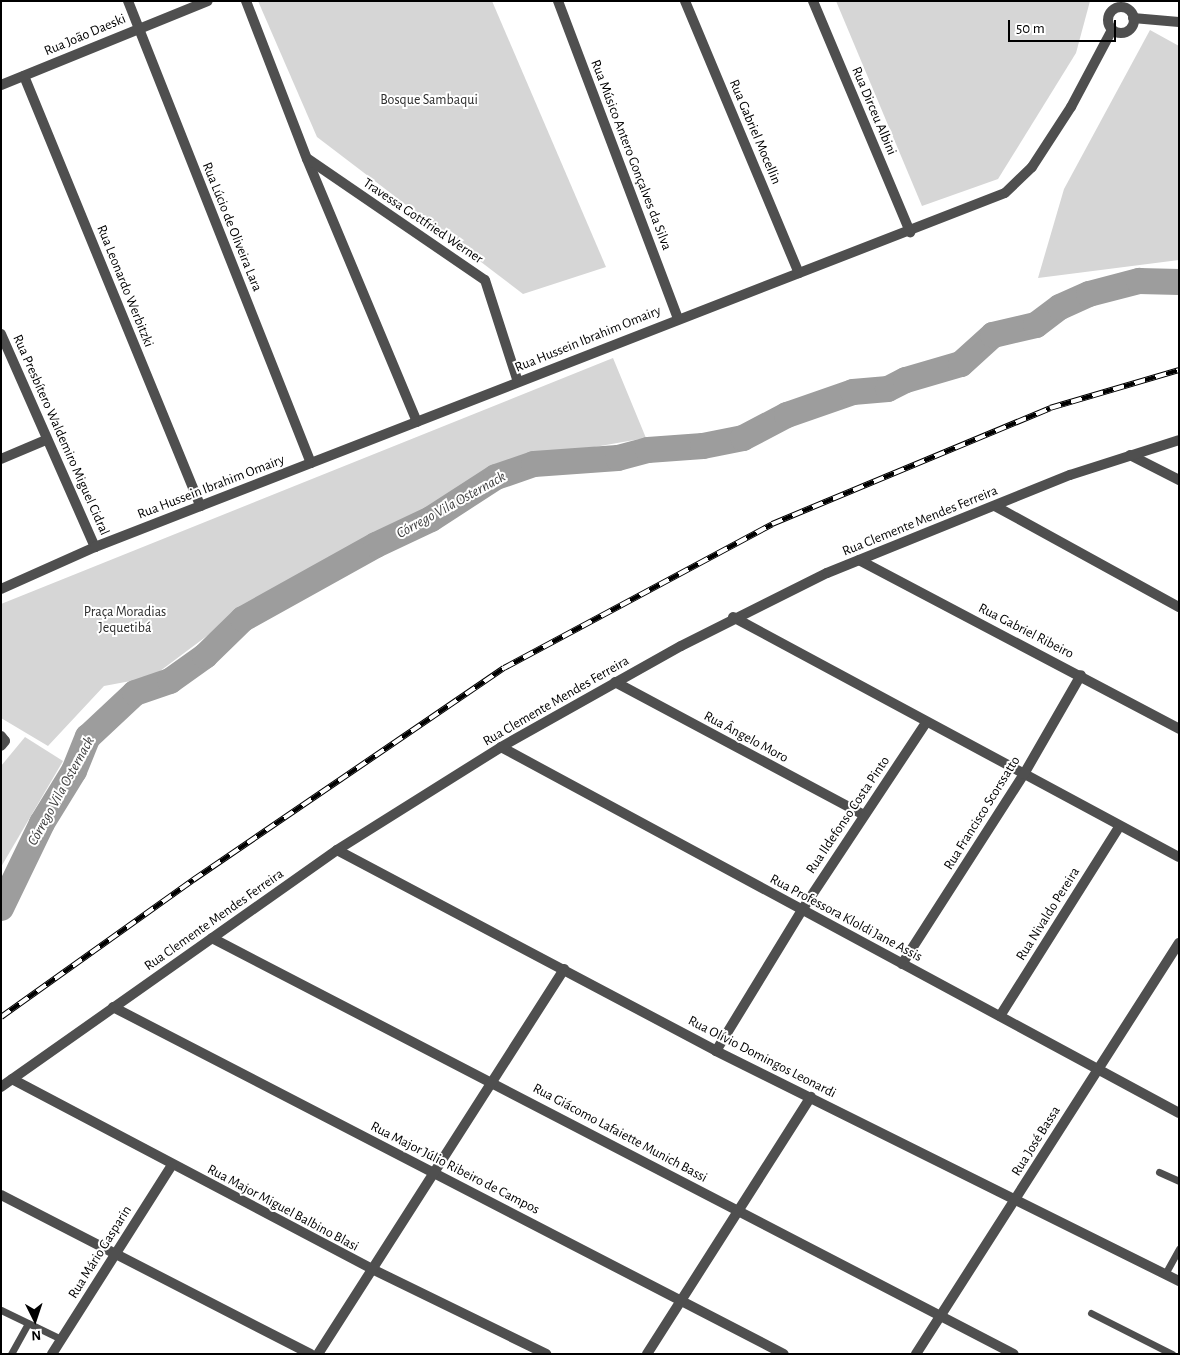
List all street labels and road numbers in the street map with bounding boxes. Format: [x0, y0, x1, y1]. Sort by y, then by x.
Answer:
street label: Rua João Daeski [42, 10, 128, 60]
street label: Rua Músico Antero Gonçalves da Silva [587, 57, 675, 253]
street label: Rua Dirceu Albini [848, 64, 900, 158]
street label: Rua Gabriel Mocellin [725, 77, 785, 187]
street label: Rua Lúcio de Oliveira Lara [198, 160, 266, 294]
street label: Travessa Gottfried Werner [360, 175, 486, 267]
street label: Rua Leonardo Werbitzki [93, 223, 157, 349]
street label: Rua Hussein Ibrahim Omairy [512, 302, 664, 376]
street label: Rua Presbítero Waldemiro Miguel Cidral [9, 332, 113, 538]
street label: Rua Hussein Ibrahim Omairy [135, 451, 287, 523]
street label: Rua Clemente Mendes Ferreira [840, 482, 1000, 560]
street label: Rua Gabriel Ribeiro [975, 600, 1077, 662]
street label: Rua Clemente Mendes Ferreira [480, 652, 632, 750]
street label: Rua Ângelo Moro [701, 708, 791, 766]
street label: Rua Ildefonso Costa Pinto [802, 753, 894, 877]
street label: Rua Francisco Scorssatto [940, 753, 1024, 873]
street label: Rua Nivaldo Pereira [1013, 864, 1083, 964]
street label: Rua Clemente Mendes Ferreira [141, 866, 287, 974]
street label: Rua Professora Kloldi Jane Assis [767, 871, 925, 965]
street label: Rua Olívio Domingos Leonardi [685, 1012, 839, 1102]
street label: Rua Giácomo Lafaiette Munich Bassi [530, 1080, 710, 1186]
street label: Rua José Bassa [1008, 1103, 1064, 1179]
street label: Rua Major Júlio Ribeiro de Campos [368, 1118, 542, 1218]
street label: Rua Major Miguel Balbino Blasi [204, 1161, 362, 1255]
street label: Rua Mário Gasparin [65, 1203, 135, 1301]

